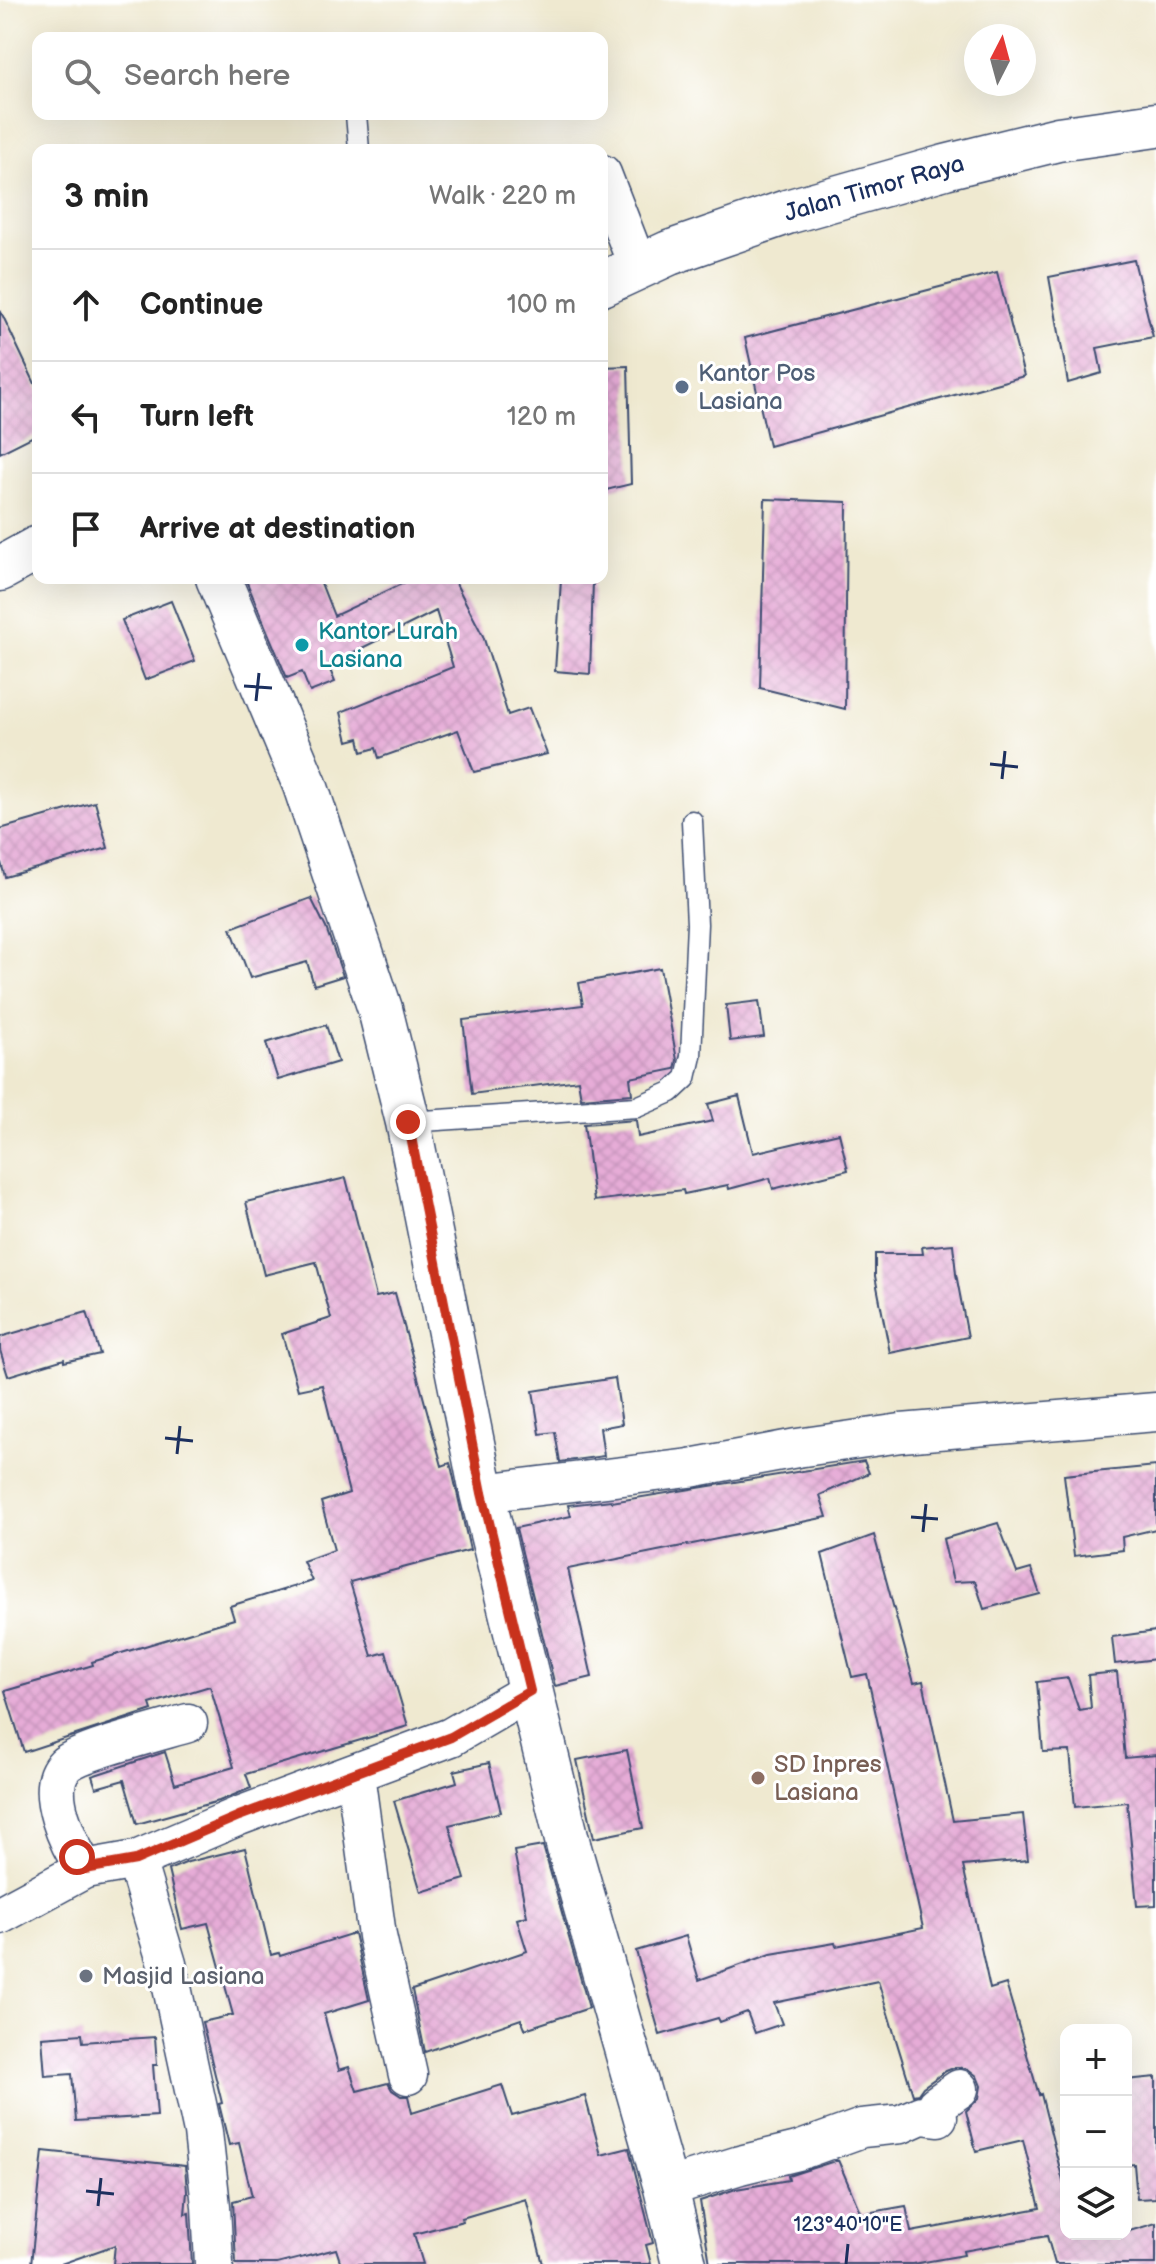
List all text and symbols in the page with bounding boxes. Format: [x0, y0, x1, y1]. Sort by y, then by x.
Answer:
north arrow [964, 24, 1036, 96]
search box [32, 32, 608, 120]
icon: search [60, 54, 104, 98]
text: Search here [124, 58, 290, 94]
street label: Jalan Timor Raya [781, 149, 967, 228]
text: 3 min [64, 176, 149, 217]
text: Walk · 220 m [429, 181, 576, 212]
icon: ahead [64, 283, 108, 327]
text: Continue [140, 287, 263, 323]
text: 100 m [507, 290, 576, 321]
place label: Kantor Pos Lasiana [698, 359, 816, 416]
marker: Kantor Pos Lasiana [673, 378, 691, 396]
icon: left [64, 395, 108, 439]
text: Turn left [140, 399, 254, 435]
text: 120 m [507, 402, 576, 433]
icon: arrive [64, 507, 108, 551]
text: Arrive at destination [140, 511, 416, 547]
place label: Kantor Lurah Lasiana [318, 617, 458, 674]
marker: Kantor Lurah Lasiana [293, 636, 311, 654]
route end [390, 1104, 426, 1140]
place label: SD Inpres Lasiana [774, 1750, 882, 1807]
marker: SD Inpres Lasiana [749, 1769, 767, 1787]
route start [59, 1839, 95, 1875]
place label: Masjid Lasiana [102, 1962, 265, 1991]
marker: Masjid Lasiana [77, 1967, 95, 1985]
map controls [1060, 2024, 1132, 2240]
button: + [1060, 2024, 1132, 2096]
button: − [1060, 2096, 1132, 2168]
button: layers [1060, 2168, 1132, 2240]
text: 123°40'10"E [794, 2213, 902, 2237]

